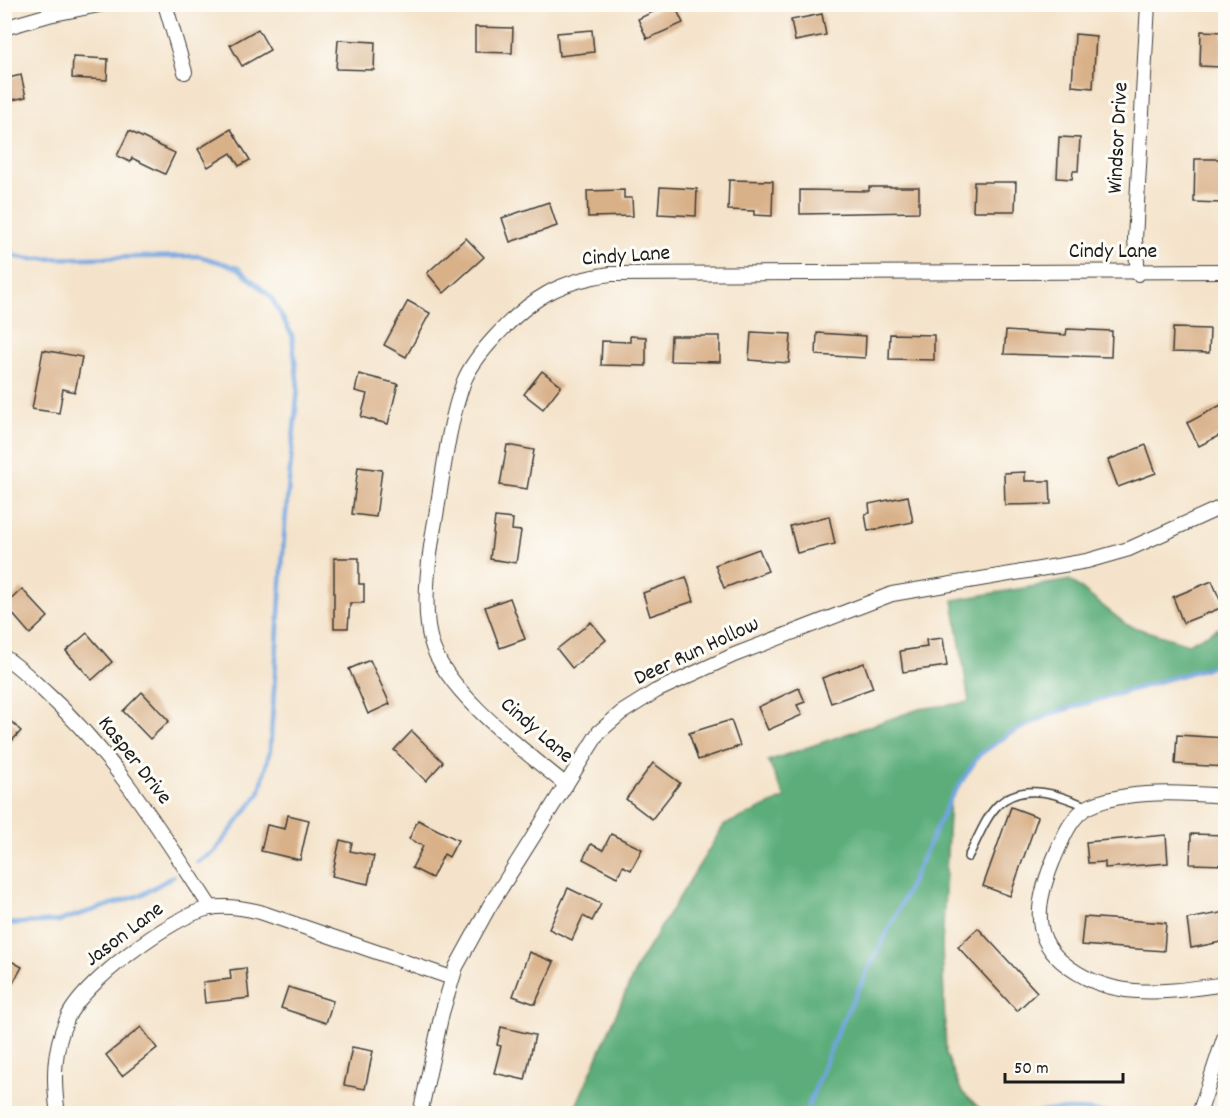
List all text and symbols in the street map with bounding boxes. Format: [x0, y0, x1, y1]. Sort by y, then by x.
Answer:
street label: Windsor Drive [1101, 81, 1137, 195]
street label: Cindy Lane [1069, 237, 1157, 268]
street label: Cindy Lane [581, 238, 671, 276]
street label: Deer Run Hollow [629, 609, 765, 695]
street label: Cindy Lane [492, 690, 580, 772]
street label: Kasper Drive [89, 710, 179, 812]
street label: Jason Lane [79, 895, 171, 975]
scale bar [1005, 1046, 1124, 1084]
text: 50 m [1014, 1057, 1049, 1082]

